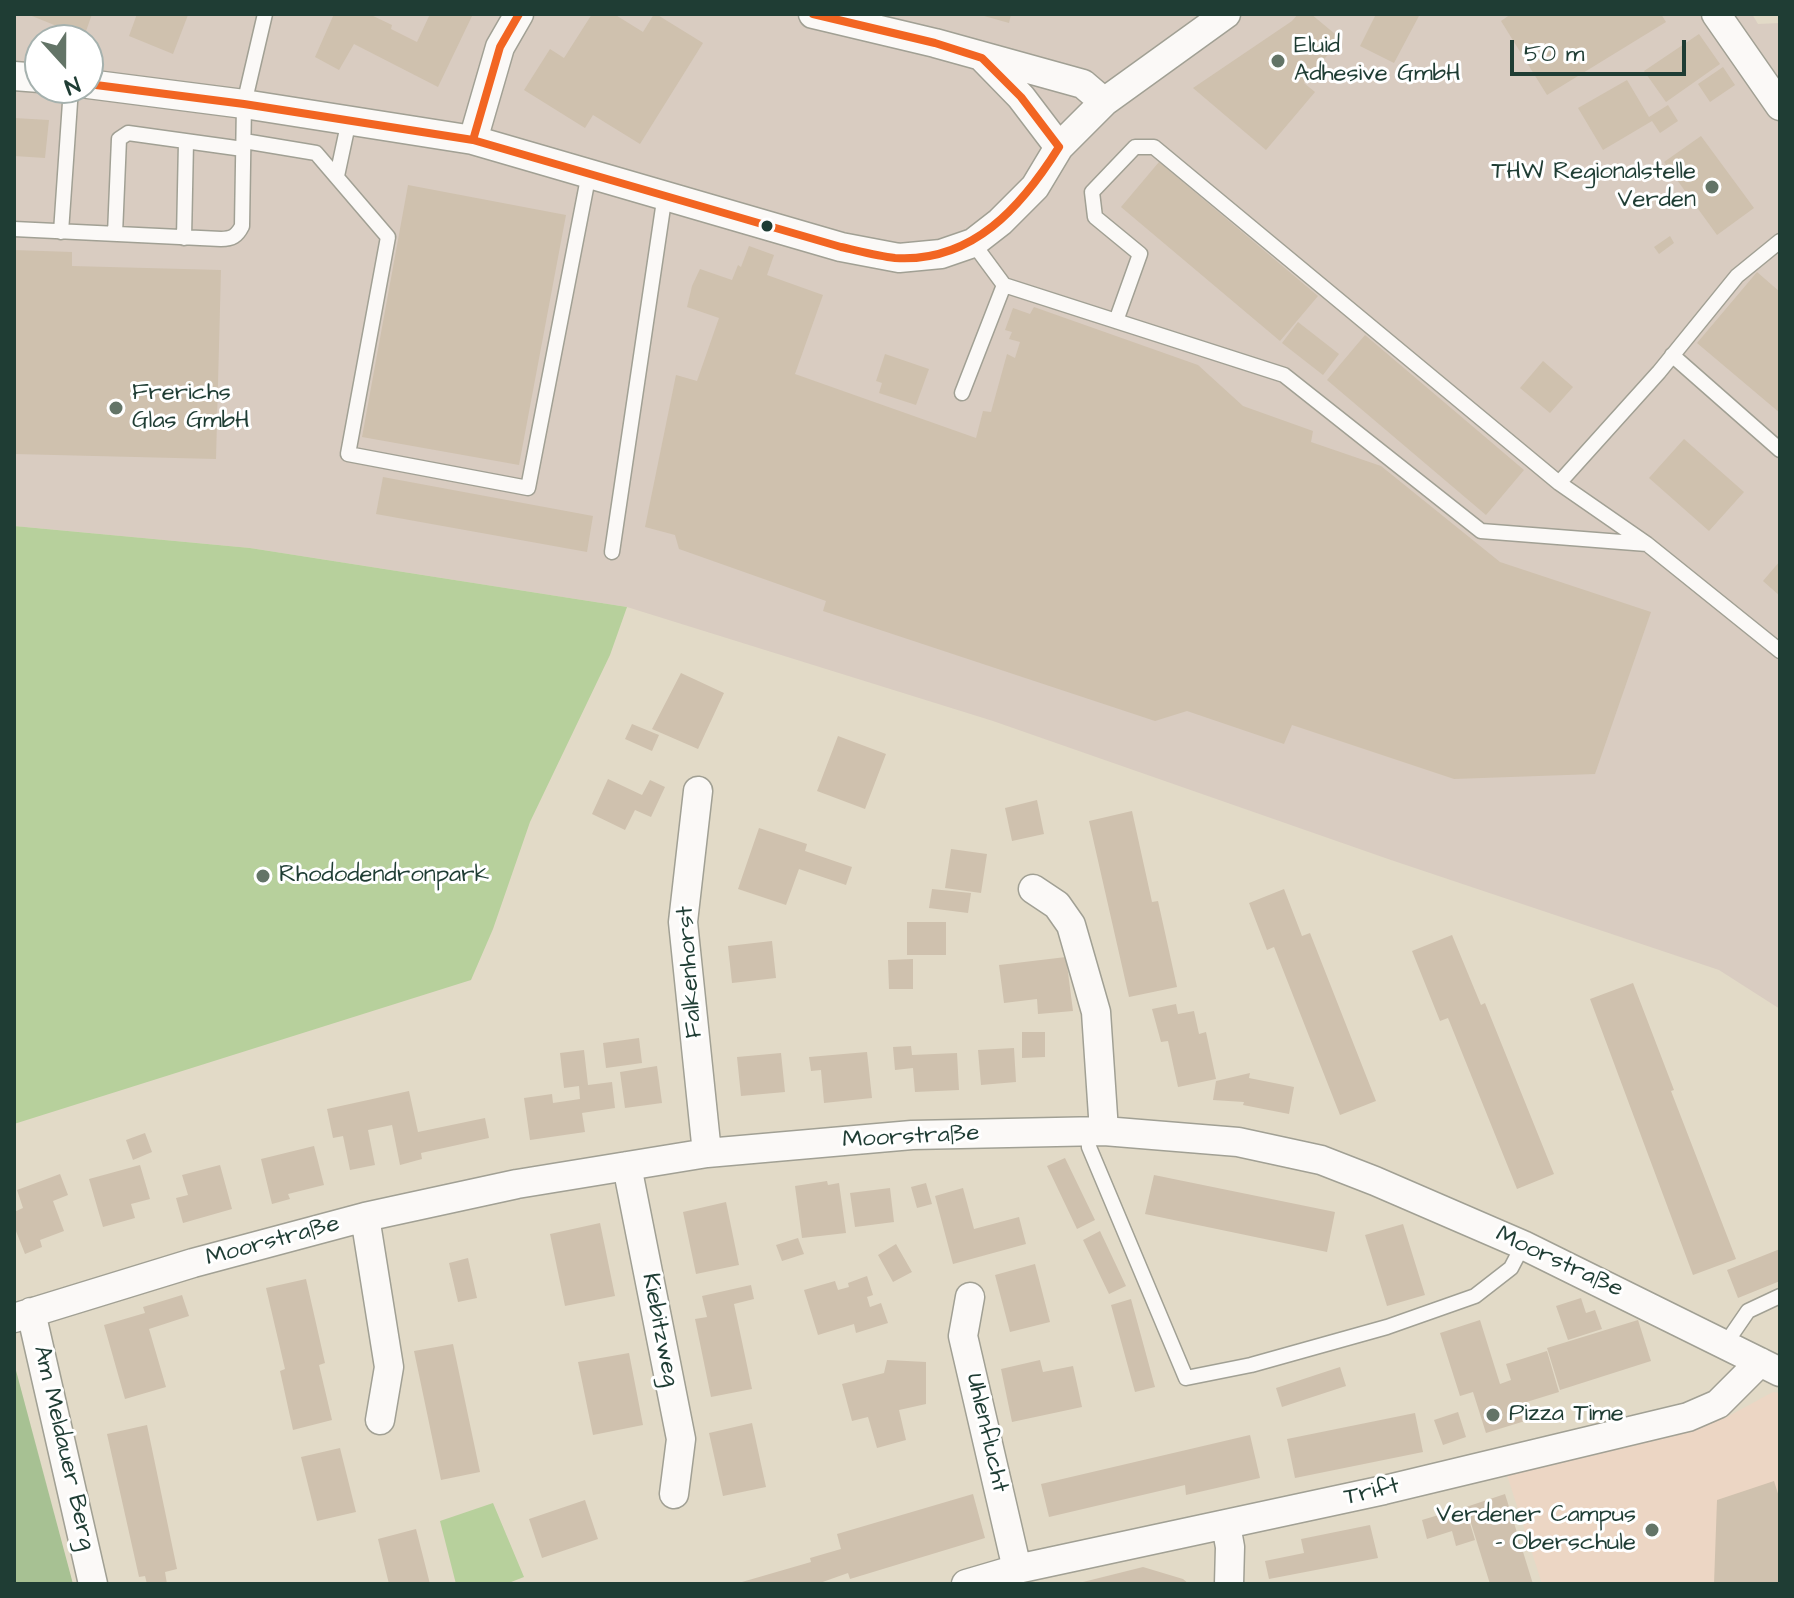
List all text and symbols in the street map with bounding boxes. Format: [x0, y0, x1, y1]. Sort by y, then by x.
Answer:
north arrow [24, 24, 104, 104]
scale bar [1514, 24, 1690, 74]
place label: Eluid Adhesive GmbH [1294, 33, 1461, 89]
text: 50 m [1524, 37, 1584, 71]
marker: Eluid Adhesive GmbH [1269, 52, 1287, 70]
text: N [60, 68, 84, 102]
place label: THW Regionalstelle Verden [1491, 159, 1696, 215]
marker: THW Regionalstelle Verden [1703, 178, 1721, 196]
unlabelled marker [759, 218, 775, 234]
place label: Frerichs Glas GmbH [132, 380, 250, 436]
marker: Frerichs Glas GmbH [107, 399, 125, 417]
place label: Rhododendronpark [279, 862, 489, 890]
marker: Rhododendronpark [254, 867, 272, 885]
street label: Falkenhorst [672, 905, 710, 1039]
street label: Moorstraße [842, 1120, 980, 1156]
street label: Moorstraße [203, 1210, 343, 1274]
street label: Moorstraße [1491, 1221, 1627, 1305]
street label: Kiebitzweg [634, 1271, 684, 1389]
street label: Am Meldauer Berg [26, 1343, 100, 1553]
street label: Uhlenflucht [958, 1371, 1014, 1495]
place label: Pizza Time [1509, 1401, 1624, 1429]
marker: Pizza Time [1484, 1406, 1502, 1424]
street label: Trift [1342, 1473, 1402, 1513]
place label: Verdener Campus - Oberschule [1436, 1502, 1636, 1558]
marker: Verdener Campus - Oberschule [1643, 1521, 1661, 1539]

